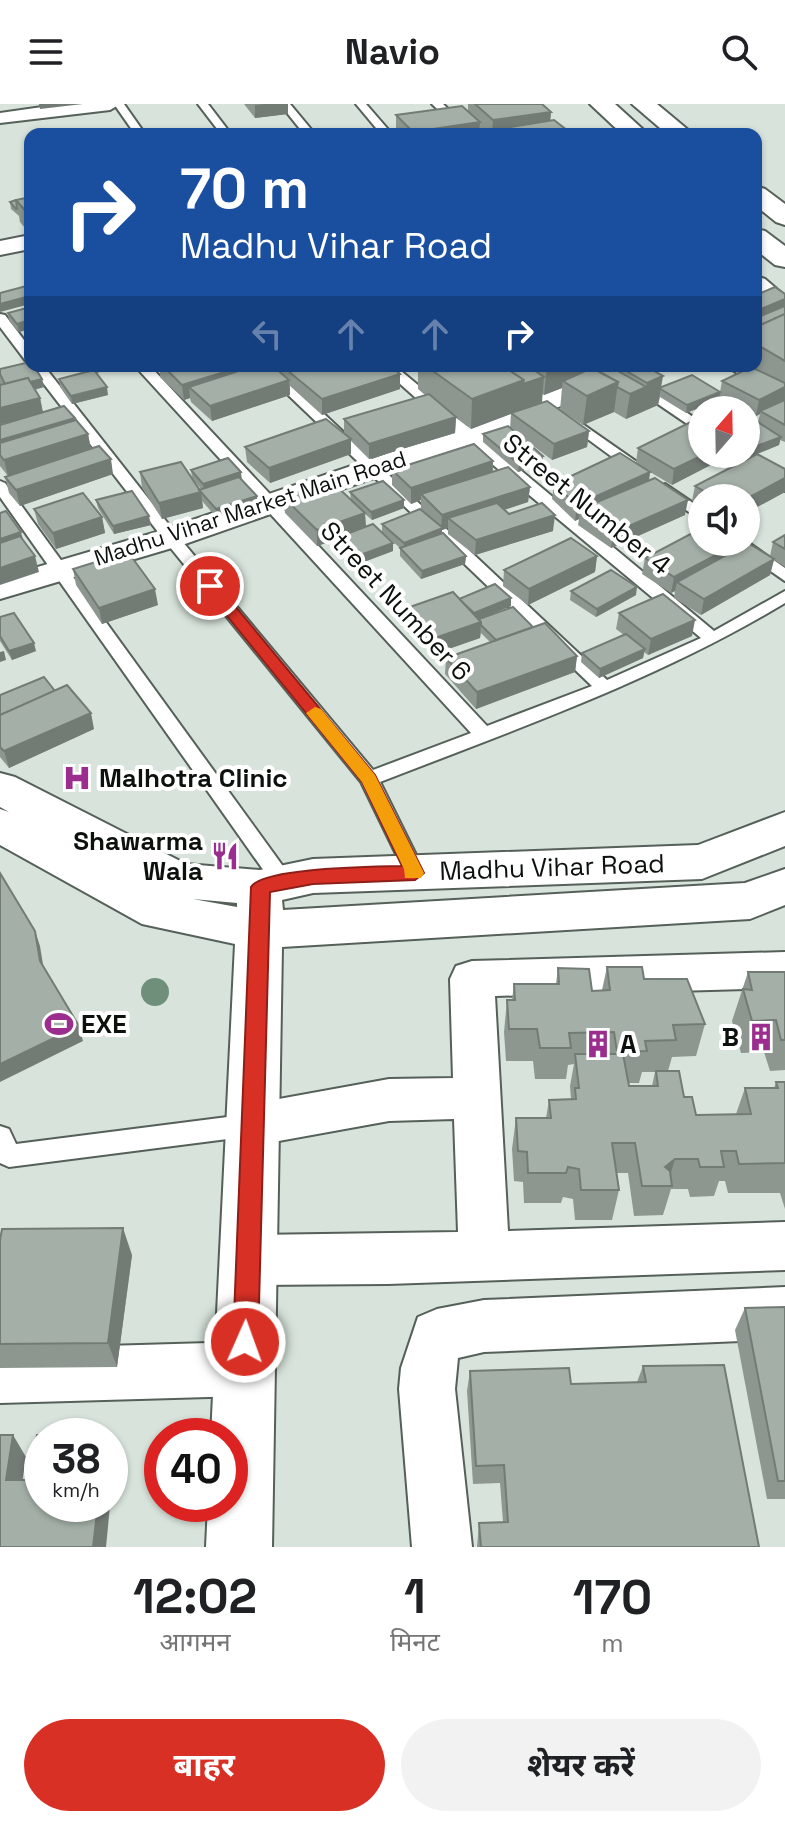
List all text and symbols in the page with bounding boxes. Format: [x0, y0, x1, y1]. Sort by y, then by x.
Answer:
text: Navio [345, 29, 440, 75]
icon: menu [24, 30, 68, 74]
icon: search [717, 30, 761, 74]
text: 70 m [180, 153, 309, 224]
icon: right [48, 160, 152, 264]
text: Madhu Vihar Road [180, 223, 492, 269]
icon: left [245, 312, 289, 356]
icon: ahead [329, 312, 373, 356]
icon: ahead [413, 312, 457, 356]
icon: right [497, 312, 541, 356]
north arrow [688, 396, 760, 468]
map controls [688, 396, 760, 556]
street label: Street Number 4 [496, 426, 678, 582]
street label: Madhu Vihar Market Main Road [90, 444, 410, 572]
button: sound [688, 484, 760, 556]
street label: Street Number 6 [313, 514, 479, 688]
pin [176, 552, 244, 620]
icon: arrive [188, 564, 232, 608]
place label: Malhotra Clinic [99, 761, 288, 795]
hospital icon: Malhotra Clinic [62, 763, 92, 793]
place label: Shawarma Wala [73, 824, 203, 888]
restaurant icon: Shawarma Wala [210, 841, 240, 871]
street label: Madhu Vihar Road [439, 846, 665, 888]
place label: EXE [81, 1007, 127, 1041]
sports icon: EXE [44, 1009, 74, 1039]
place label: B [722, 1020, 739, 1054]
building icon: B [746, 1022, 776, 1052]
place label: A [620, 1027, 637, 1061]
building icon: A [583, 1029, 613, 1059]
position arrow [203, 1300, 287, 1384]
speed limit sign: 40 [144, 1418, 248, 1522]
text: 38 [52, 1434, 100, 1485]
text: km/h [52, 1477, 100, 1503]
text: 12:02 [133, 1566, 257, 1627]
text: 1 [404, 1566, 426, 1627]
text: 170 [573, 1567, 652, 1628]
text: आगमन [159, 1625, 231, 1659]
text: मिनट [390, 1625, 440, 1659]
text: m [601, 1626, 624, 1660]
button: बाहर [24, 1719, 385, 1811]
button: शेयर करें [401, 1719, 761, 1811]

